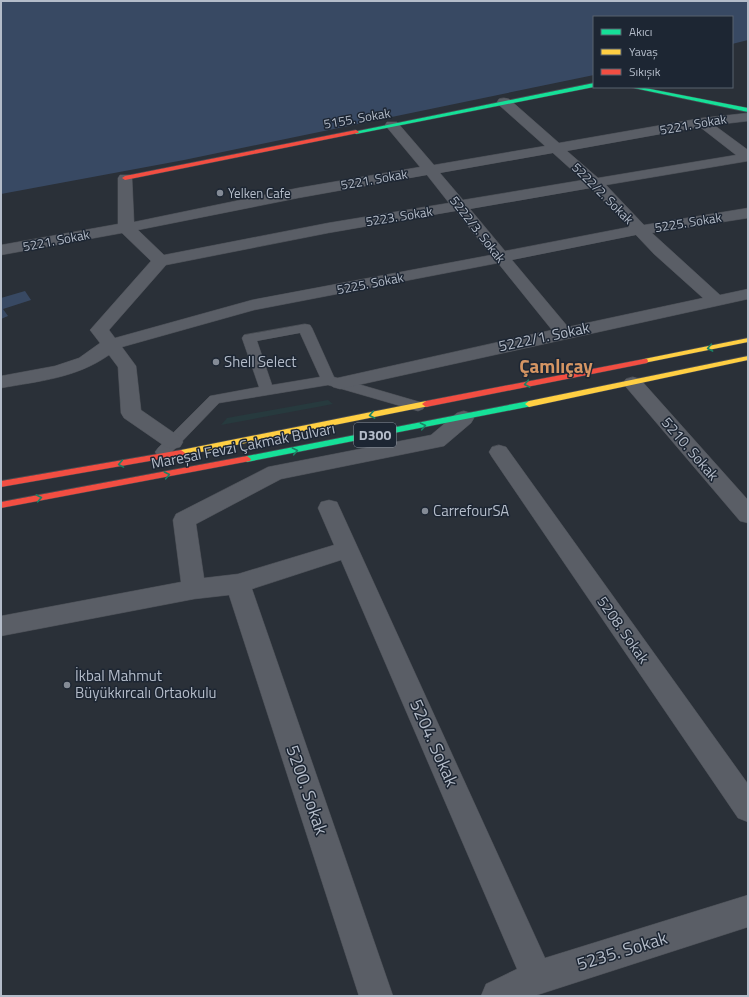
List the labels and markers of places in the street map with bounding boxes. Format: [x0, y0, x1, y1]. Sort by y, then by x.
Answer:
place label: Yelken Cafe [228, 183, 290, 203]
marker: Yelken Cafe [215, 188, 225, 198]
place label: Shell Select [224, 350, 297, 373]
marker: Shell Select [211, 357, 221, 367]
place label: CarrefourSA [433, 499, 509, 522]
marker: CarrefourSA [420, 506, 430, 516]
place label: İkbal Mahmut Büyükkırcalı Ortaokulu [75, 664, 217, 704]
marker: İkbal Mahmut Büyükkırcalı Ortaokulu [62, 680, 72, 690]

